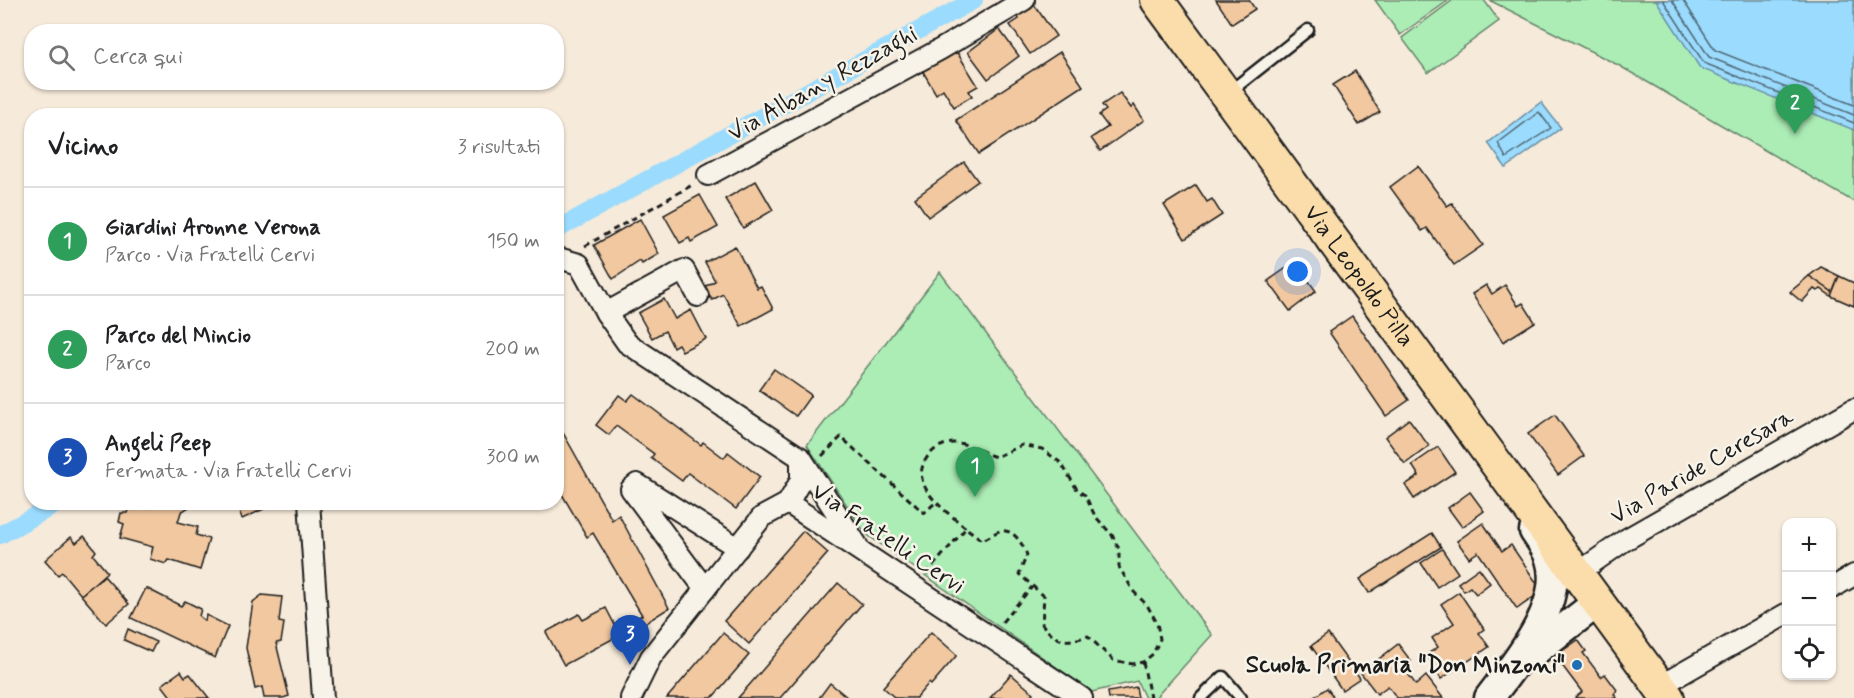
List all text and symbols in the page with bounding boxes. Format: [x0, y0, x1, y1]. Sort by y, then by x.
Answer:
street label: Via Albany Rezzaghi [723, 19, 925, 152]
search box [24, 24, 564, 90]
icon: search [45, 41, 78, 74]
text: Cerca qui [93, 43, 183, 71]
pin: 2 [1776, 84, 1814, 134]
text: Vicino [48, 130, 118, 164]
text: 3 risultati [458, 134, 540, 161]
street label: Via Leopoldo Pilla [1297, 199, 1421, 353]
text: Giardini Aronne Verona [105, 214, 321, 242]
text: 1 [63, 228, 72, 255]
text: 150 m [487, 228, 540, 255]
text: Parco · Via Fratelli Cervi [105, 242, 315, 269]
your location [1283, 257, 1312, 286]
text: Parco del Mincio [105, 322, 251, 350]
text: 2 [63, 336, 72, 363]
text: 200 m [485, 336, 540, 363]
text: Parco [105, 350, 151, 377]
street label: Via Paride Ceresara [1605, 402, 1800, 532]
text: Angeli Peep [105, 430, 211, 458]
text: 3 [63, 444, 72, 471]
text: 300 m [486, 444, 540, 471]
pin: 1 [956, 448, 994, 497]
text: Fermata · Via Fratelli Cervi [105, 458, 352, 485]
street label: Via Fratelli Cervi [805, 476, 971, 602]
map controls [1782, 518, 1836, 680]
button: + [1782, 518, 1836, 572]
button: − [1782, 572, 1836, 626]
pin: 3 [610, 616, 650, 665]
button: locate [1782, 626, 1836, 680]
place label: Scuola Primaria "Don Minzoni" [1246, 650, 1565, 681]
marker: Scuola Primaria "Don Minzoni" [1570, 658, 1584, 672]

